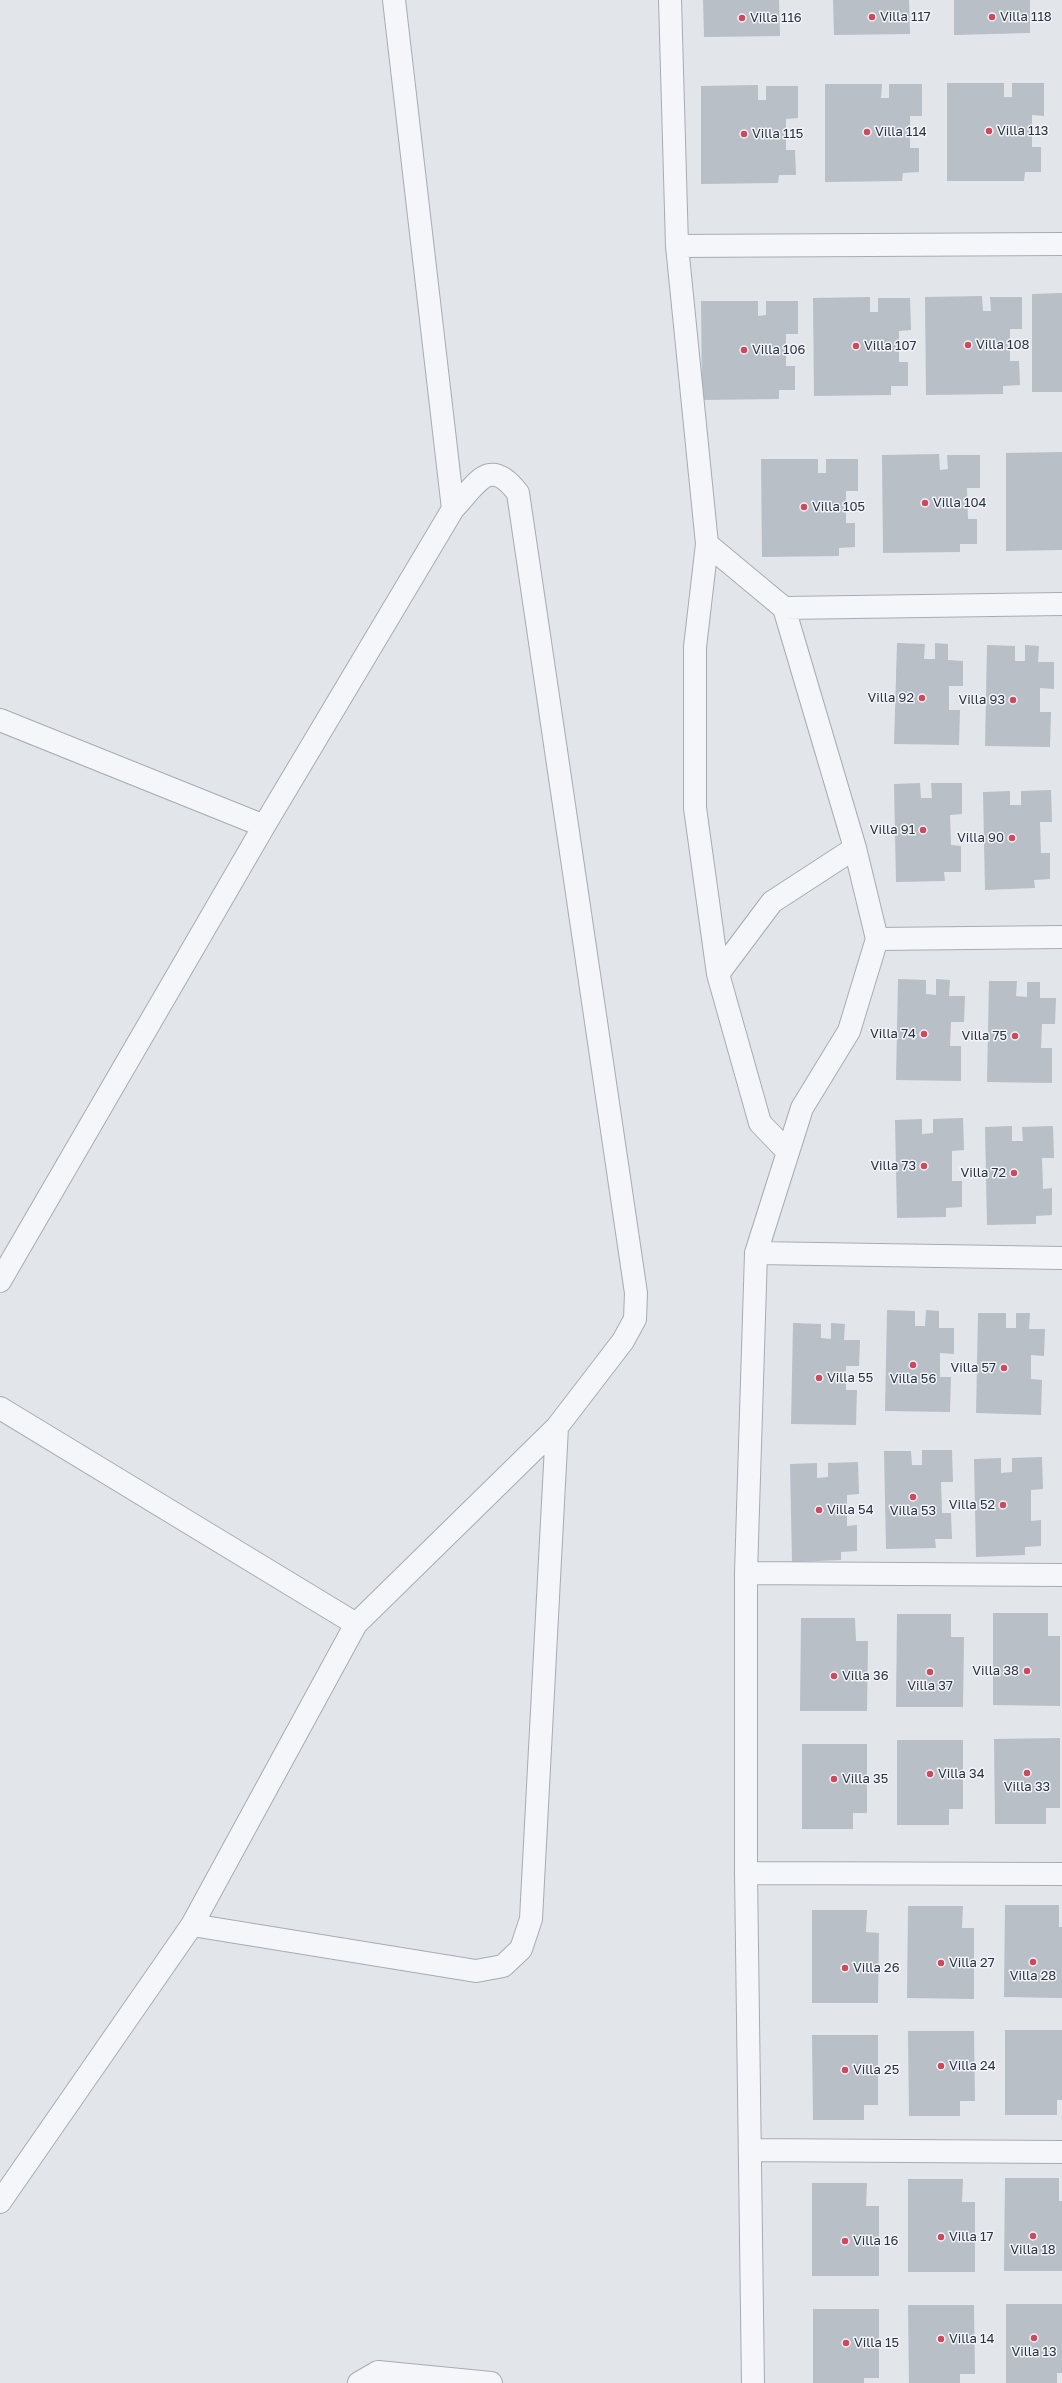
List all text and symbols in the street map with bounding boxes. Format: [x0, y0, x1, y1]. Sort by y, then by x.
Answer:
place label: Villa 117 [880, 9, 931, 25]
place label: Villa 118 [1000, 9, 1052, 25]
place label: Villa 116 [750, 10, 802, 26]
marker: Villa 117 [867, 12, 877, 22]
marker: Villa 118 [987, 12, 997, 22]
marker: Villa 116 [737, 13, 747, 23]
place label: Villa 113 [997, 123, 1048, 139]
place label: Villa 114 [875, 124, 927, 140]
place label: Villa 115 [752, 126, 803, 142]
marker: Villa 113 [984, 126, 994, 136]
marker: Villa 114 [862, 127, 872, 137]
marker: Villa 115 [739, 129, 749, 139]
place label: Villa 108 [976, 337, 1029, 353]
place label: Villa 107 [864, 338, 916, 354]
marker: Villa 108 [963, 340, 973, 350]
marker: Villa 107 [851, 341, 861, 351]
place label: Villa 106 [752, 342, 805, 358]
marker: Villa 106 [739, 345, 749, 355]
place label: Villa 104 [933, 495, 986, 511]
marker: Villa 104 [920, 498, 930, 508]
place label: Villa 105 [812, 499, 865, 515]
marker: Villa 105 [799, 502, 809, 512]
place label: Villa 92 [867, 690, 914, 706]
place label: Villa 93 [958, 692, 1005, 708]
marker: Villa 92 [917, 693, 927, 703]
marker: Villa 93 [1008, 695, 1018, 705]
place label: Villa 91 [870, 822, 915, 838]
marker: Villa 91 [918, 825, 928, 835]
place label: Villa 90 [957, 830, 1004, 846]
marker: Villa 90 [1007, 833, 1017, 843]
place label: Villa 74 [870, 1026, 916, 1042]
place label: Villa 75 [961, 1028, 1007, 1044]
marker: Villa 74 [919, 1029, 929, 1039]
marker: Villa 75 [1010, 1031, 1020, 1041]
place label: Villa 73 [870, 1158, 916, 1174]
marker: Villa 73 [919, 1161, 929, 1171]
place label: Villa 72 [960, 1165, 1006, 1181]
marker: Villa 72 [1009, 1168, 1019, 1178]
marker: Villa 56 [908, 1360, 918, 1370]
place label: Villa 57 [950, 1360, 996, 1376]
marker: Villa 57 [999, 1363, 1009, 1373]
place label: Villa 55 [827, 1370, 873, 1386]
place label: Villa 56 [890, 1371, 936, 1387]
marker: Villa 55 [814, 1373, 824, 1383]
marker: Villa 53 [908, 1492, 918, 1502]
place label: Villa 52 [949, 1497, 995, 1513]
marker: Villa 52 [998, 1500, 1008, 1510]
place label: Villa 54 [827, 1502, 874, 1518]
place label: Villa 53 [890, 1503, 936, 1519]
marker: Villa 54 [814, 1505, 824, 1515]
place label: Villa 38 [972, 1663, 1019, 1679]
marker: Villa 38 [1022, 1666, 1032, 1676]
marker: Villa 37 [925, 1667, 935, 1677]
place label: Villa 36 [842, 1668, 889, 1684]
marker: Villa 36 [829, 1671, 839, 1681]
place label: Villa 37 [907, 1678, 953, 1694]
place label: Villa 34 [938, 1766, 985, 1782]
marker: Villa 33 [1022, 1768, 1032, 1778]
marker: Villa 34 [925, 1769, 935, 1779]
place label: Villa 35 [842, 1771, 888, 1787]
marker: Villa 35 [829, 1774, 839, 1784]
place label: Villa 33 [1004, 1779, 1050, 1795]
place label: Villa 27 [949, 1955, 995, 1971]
marker: Villa 28 [1028, 1957, 1038, 1967]
marker: Villa 27 [936, 1958, 946, 1968]
place label: Villa 26 [853, 1960, 900, 1976]
marker: Villa 26 [840, 1963, 850, 1973]
place label: Villa 28 [1010, 1968, 1056, 1984]
place label: Villa 24 [949, 2058, 996, 2074]
marker: Villa 24 [936, 2061, 946, 2071]
place label: Villa 25 [853, 2062, 899, 2078]
marker: Villa 25 [840, 2065, 850, 2075]
place label: Villa 17 [949, 2229, 993, 2245]
marker: Villa 18 [1028, 2231, 1038, 2241]
marker: Villa 17 [936, 2232, 946, 2242]
place label: Villa 16 [853, 2233, 898, 2249]
marker: Villa 16 [840, 2236, 850, 2246]
place label: Villa 18 [1010, 2242, 1056, 2258]
place label: Villa 14 [949, 2331, 994, 2347]
marker: Villa 13 [1029, 2333, 1039, 2343]
marker: Villa 14 [936, 2334, 946, 2344]
place label: Villa 15 [854, 2335, 899, 2351]
marker: Villa 15 [841, 2338, 851, 2348]
place label: Villa 13 [1011, 2344, 1057, 2360]

